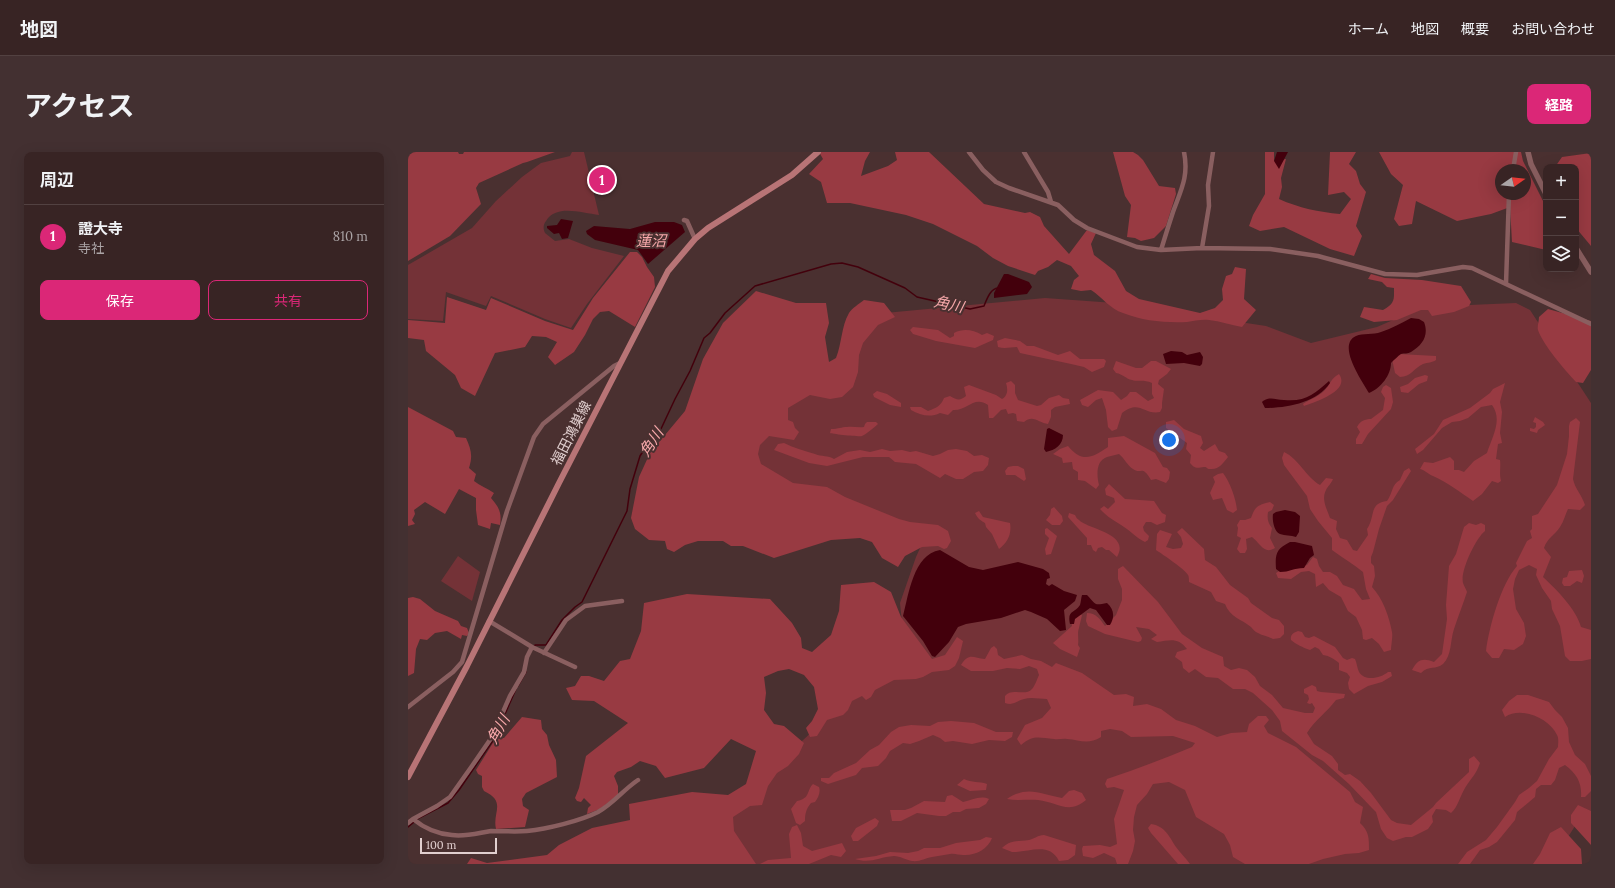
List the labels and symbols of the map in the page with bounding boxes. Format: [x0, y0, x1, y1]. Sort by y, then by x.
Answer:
north arrow [1495, 164, 1531, 200]
pin: 1 [589, 165, 615, 195]
water label: 蓮沼 [636, 231, 668, 250]
water label: 角川 [932, 292, 968, 317]
street label: 福田鴻巣線 [547, 398, 595, 468]
water label: 角川 [635, 423, 668, 460]
your location [1159, 430, 1179, 450]
water label: 角川 [482, 710, 515, 747]
scale bar [420, 836, 497, 855]

